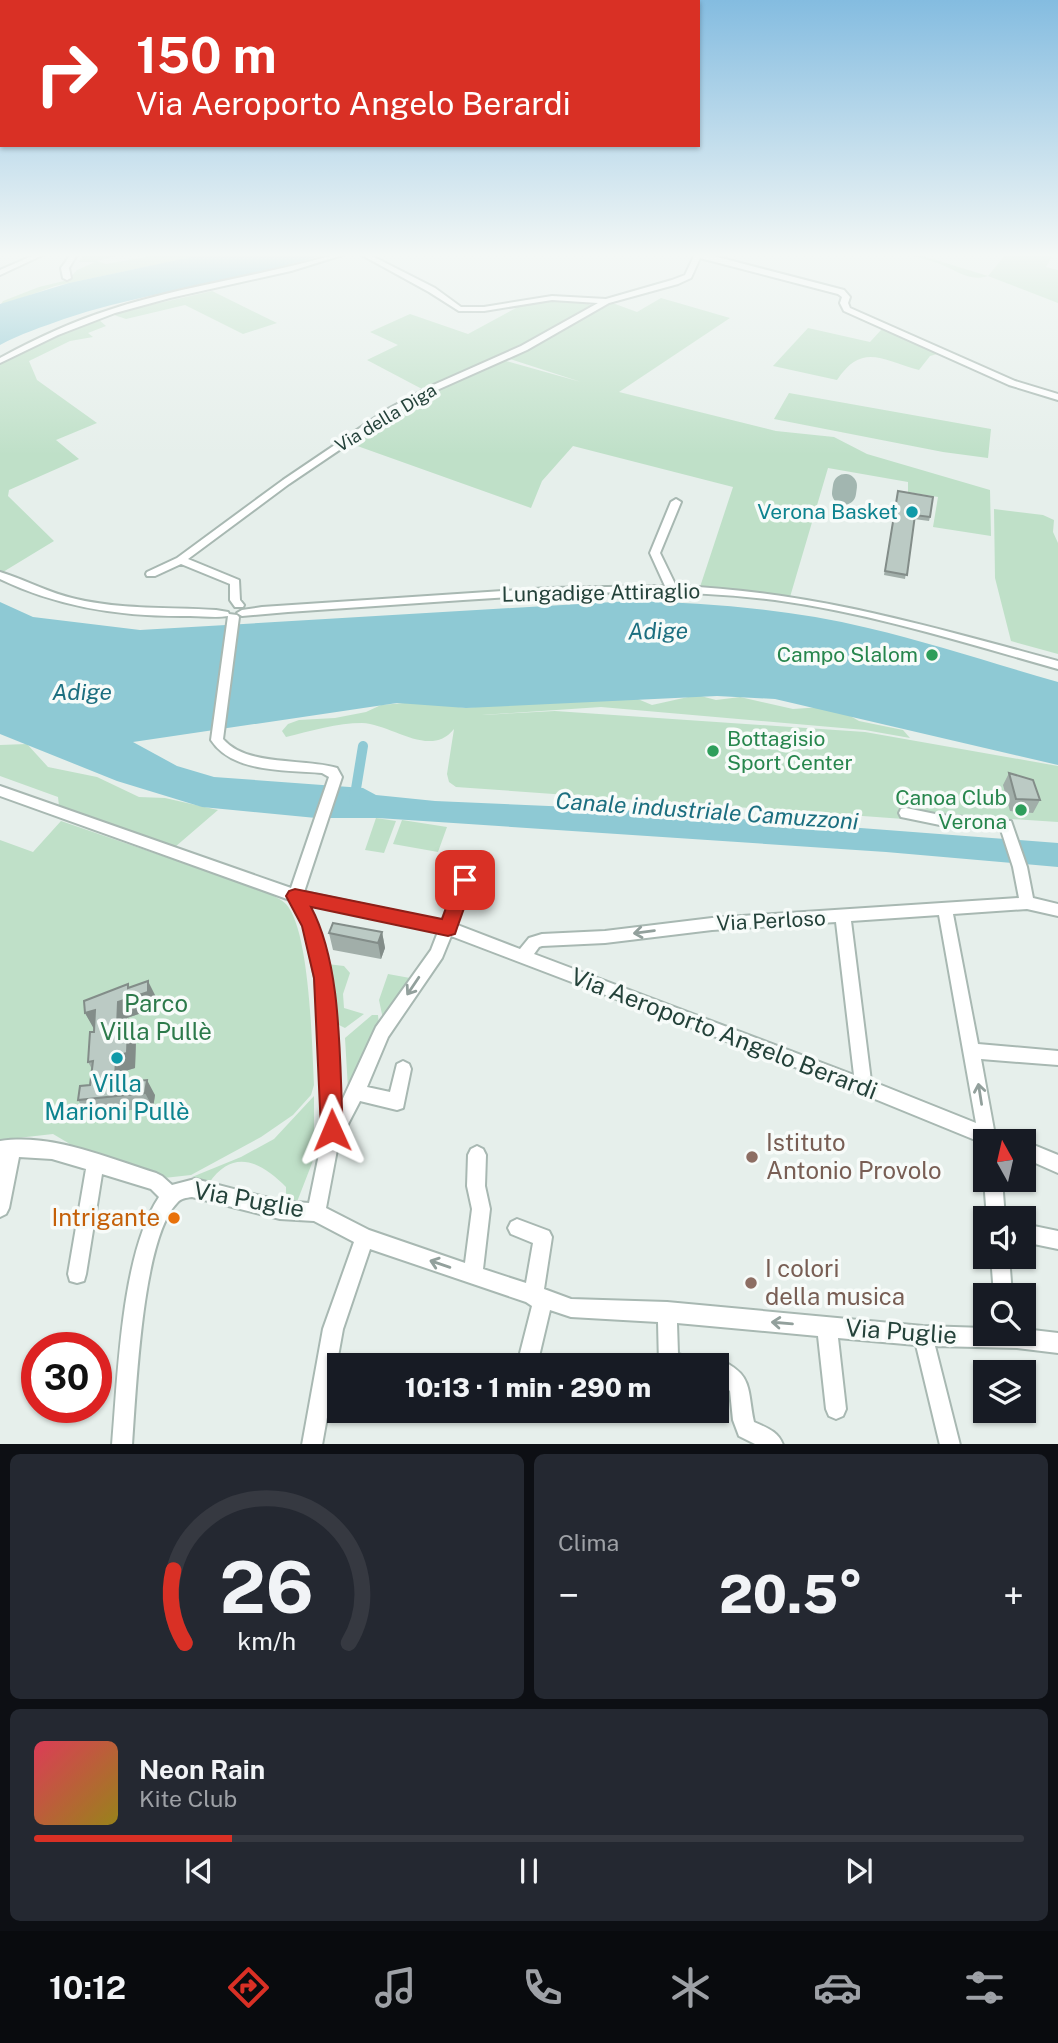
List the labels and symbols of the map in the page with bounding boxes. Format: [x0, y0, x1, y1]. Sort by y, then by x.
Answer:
street label: Via della Diga [331, 379, 440, 456]
place label: Verona Basket [757, 499, 898, 524]
marker: Verona Basket [904, 504, 920, 520]
street label: Lungadige Attiraglio [501, 578, 701, 607]
water label: Adige [628, 616, 688, 645]
place label: Campo Slalom [777, 642, 918, 667]
marker: Campo Slalom [924, 647, 940, 663]
water label: Adige [52, 678, 112, 705]
place label: Bottagisio Sport Center [727, 726, 853, 775]
marker: Bottagisio Sport Center [705, 743, 721, 759]
place label: Canoa Club Verona [895, 785, 1007, 834]
water label: Canale industriale Camuzzoni [555, 786, 860, 835]
marker: Canoa Club Verona [1013, 802, 1029, 818]
pin [435, 850, 495, 910]
street label: Via Perloso [716, 905, 826, 936]
one-way arrow [633, 926, 656, 939]
street label: Via Aeroporto Angelo Berardi [567, 962, 882, 1105]
one-way arrow [406, 976, 420, 995]
park label: Parco Villa Pullè [100, 989, 212, 1045]
marker: Villa Marioni Pullè [109, 1050, 125, 1066]
place label: Villa Marioni Pullè [44, 1069, 190, 1125]
one-way arrow [973, 1083, 986, 1106]
position arrow [295, 1093, 369, 1167]
place label: Istituto Antonio Provolo [766, 1128, 941, 1184]
north arrow [973, 1129, 1036, 1192]
marker: Istituto Antonio Provolo [744, 1149, 760, 1165]
street label: Via Puglie [192, 1176, 307, 1223]
place label: Intrigante [51, 1203, 160, 1231]
marker: Intrigante [166, 1210, 182, 1226]
place label: I colori della musica [765, 1254, 905, 1310]
one-way arrow [429, 1257, 451, 1269]
marker: I colori della musica [743, 1275, 759, 1291]
street label: Via Puglie [844, 1313, 958, 1349]
one-way arrow [771, 1316, 794, 1329]
speed limit sign: 30 [21, 1332, 112, 1423]

